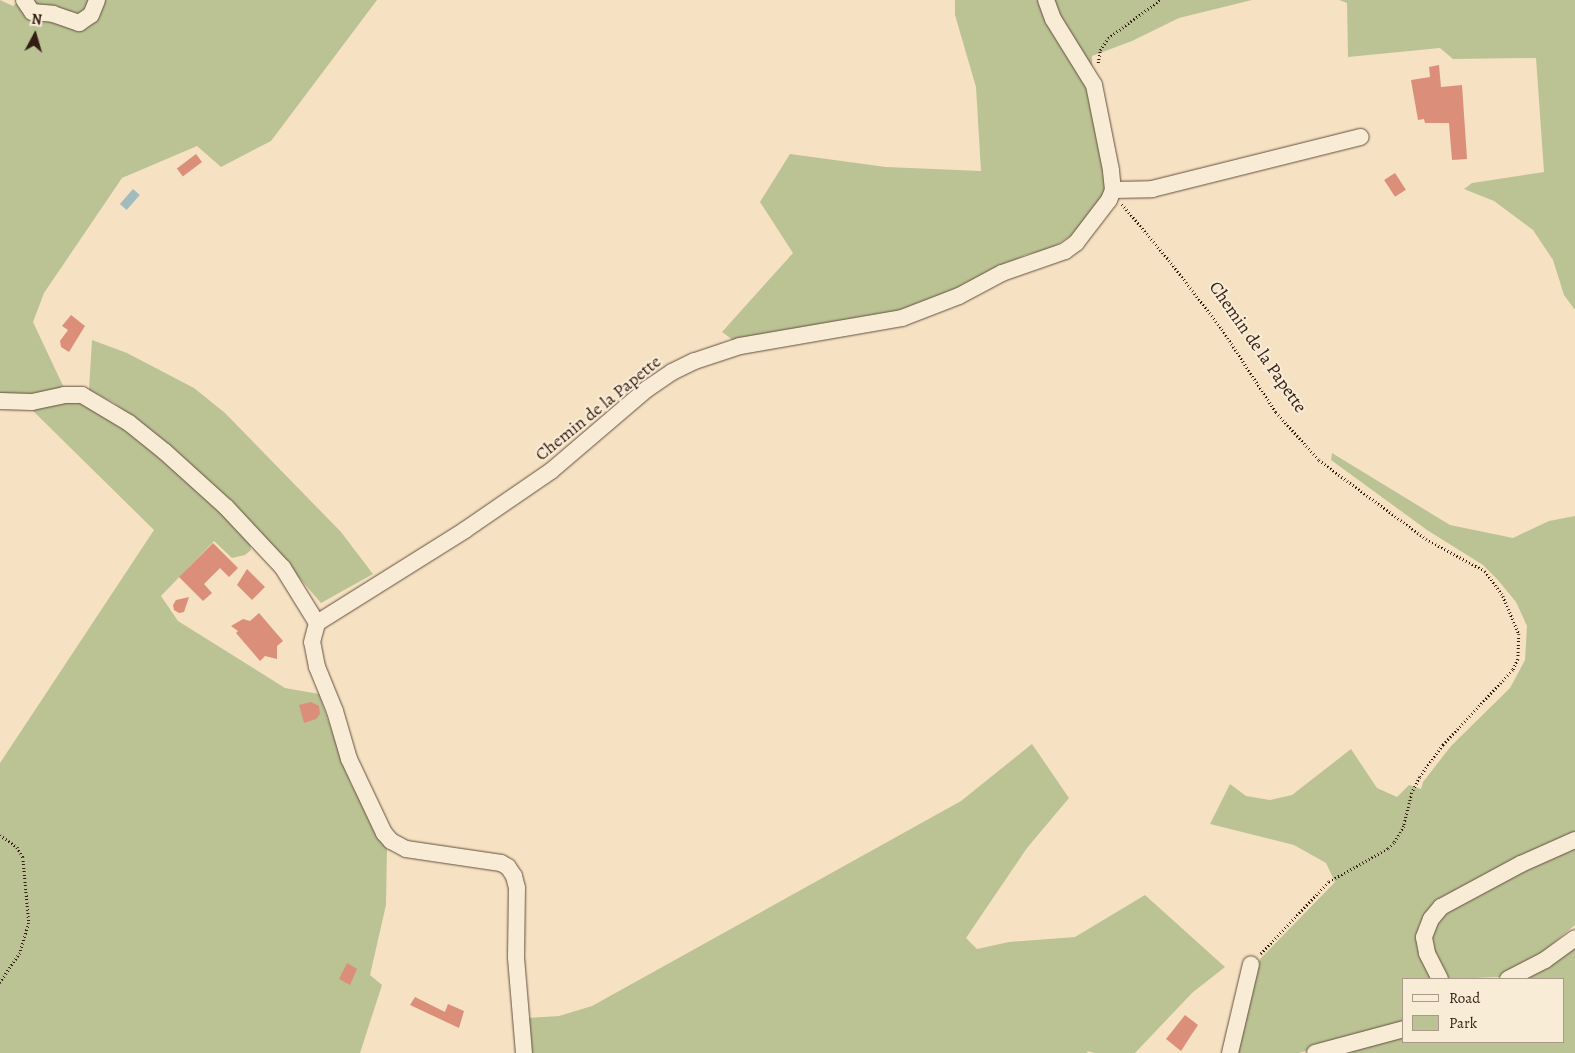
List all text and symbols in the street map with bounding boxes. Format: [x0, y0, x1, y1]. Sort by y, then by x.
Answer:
north arrow [10, 10, 60, 60]
text: N [31, 10, 43, 30]
street label: Chemin de la Papette [1205, 277, 1311, 417]
street label: Chemin de la Papette [531, 351, 665, 465]
legend [1402, 978, 1565, 1043]
text: Road [1449, 988, 1480, 1008]
text: Park [1449, 1013, 1477, 1033]

